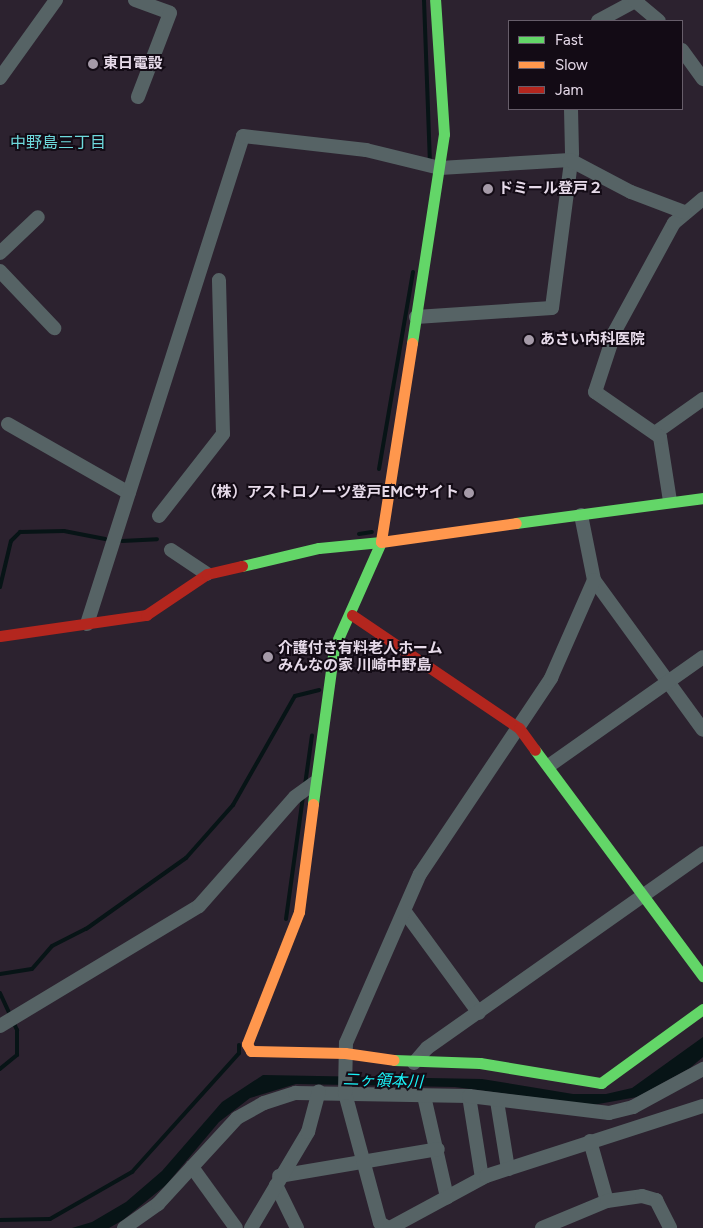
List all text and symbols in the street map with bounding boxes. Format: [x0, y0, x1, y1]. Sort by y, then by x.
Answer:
legend [508, 20, 683, 110]
text: Fast [555, 31, 583, 49]
place label: 東日電設 [103, 55, 163, 73]
text: Slow [555, 56, 588, 74]
marker: 東日電設 [87, 58, 99, 70]
text: Jam [555, 81, 583, 99]
district label: 中野島三丁目 [10, 133, 106, 153]
place label: ドミール登戸２ [498, 180, 603, 198]
marker: ドミール登戸２ [482, 183, 494, 195]
place label: あさい内科医院 [540, 331, 645, 349]
marker: あさい内科医院 [522, 333, 536, 347]
place label: （株）アストロノーツ登戸EMCサイト [201, 484, 459, 502]
marker: （株）アストロノーツ登戸EMCサイト [463, 487, 475, 499]
place label: 介護付き有料老人ホーム みんなの家 川崎中野島 [278, 639, 443, 674]
marker: 介護付き有料老人ホーム みんなの家 川崎中野島 [262, 651, 274, 663]
water label: 二ヶ領本川 [343, 1070, 423, 1092]

